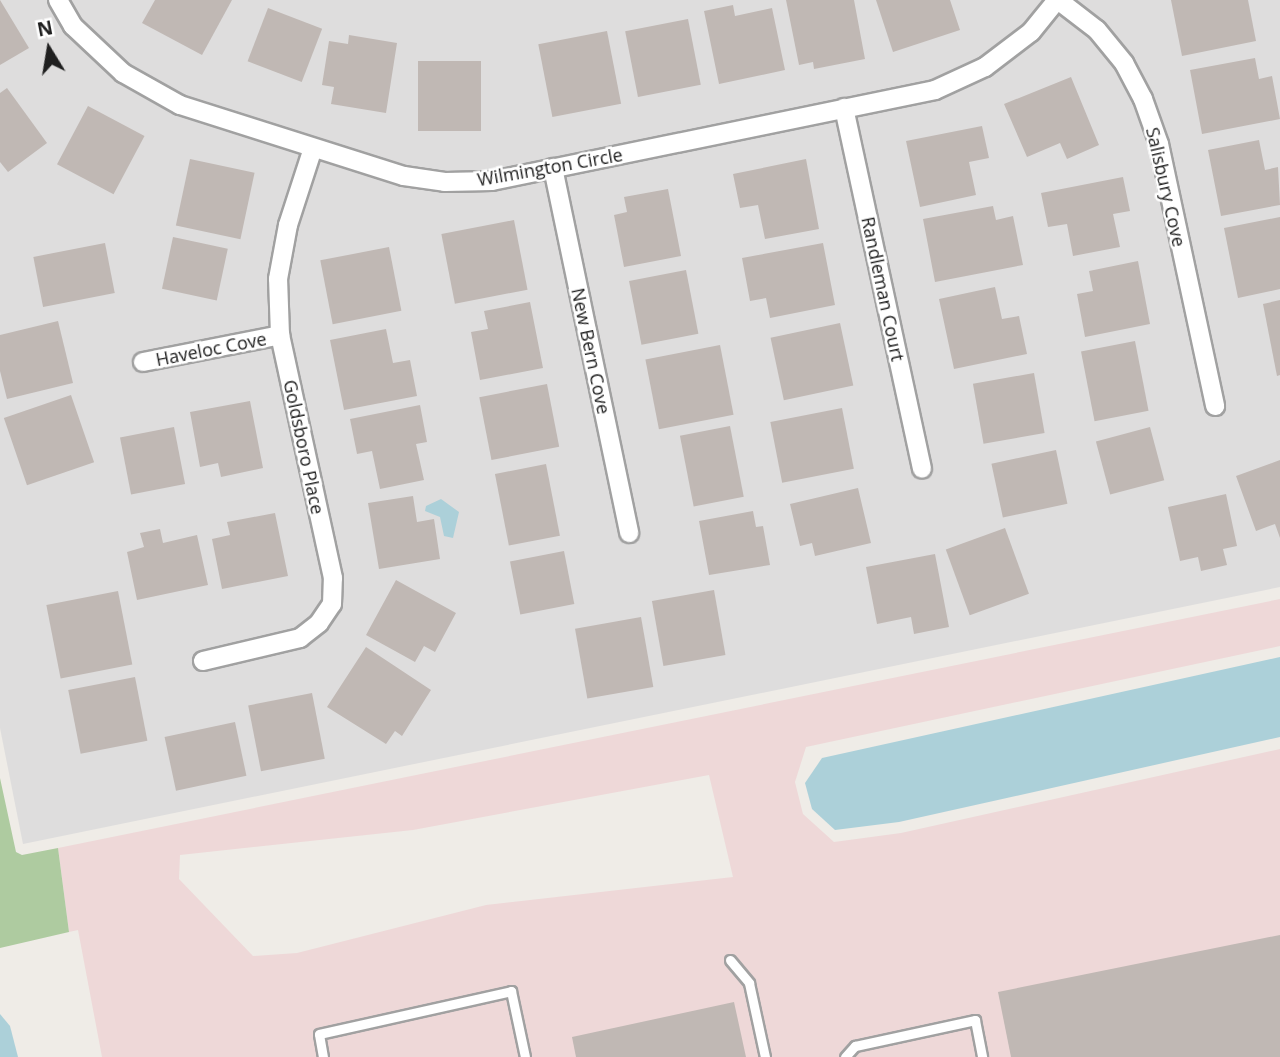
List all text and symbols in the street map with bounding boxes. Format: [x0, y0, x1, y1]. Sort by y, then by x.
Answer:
north arrow [14, 14, 84, 84]
text: N [35, 14, 55, 43]
street label: Salisbury Cove [1142, 125, 1190, 249]
street label: Wilmington Circle [476, 144, 624, 190]
street label: Randleman Court [857, 215, 909, 363]
street label: New Bern Cove [567, 286, 615, 416]
street label: Haveloc Cove [154, 328, 268, 370]
street label: Goldsboro Place [279, 378, 329, 516]

